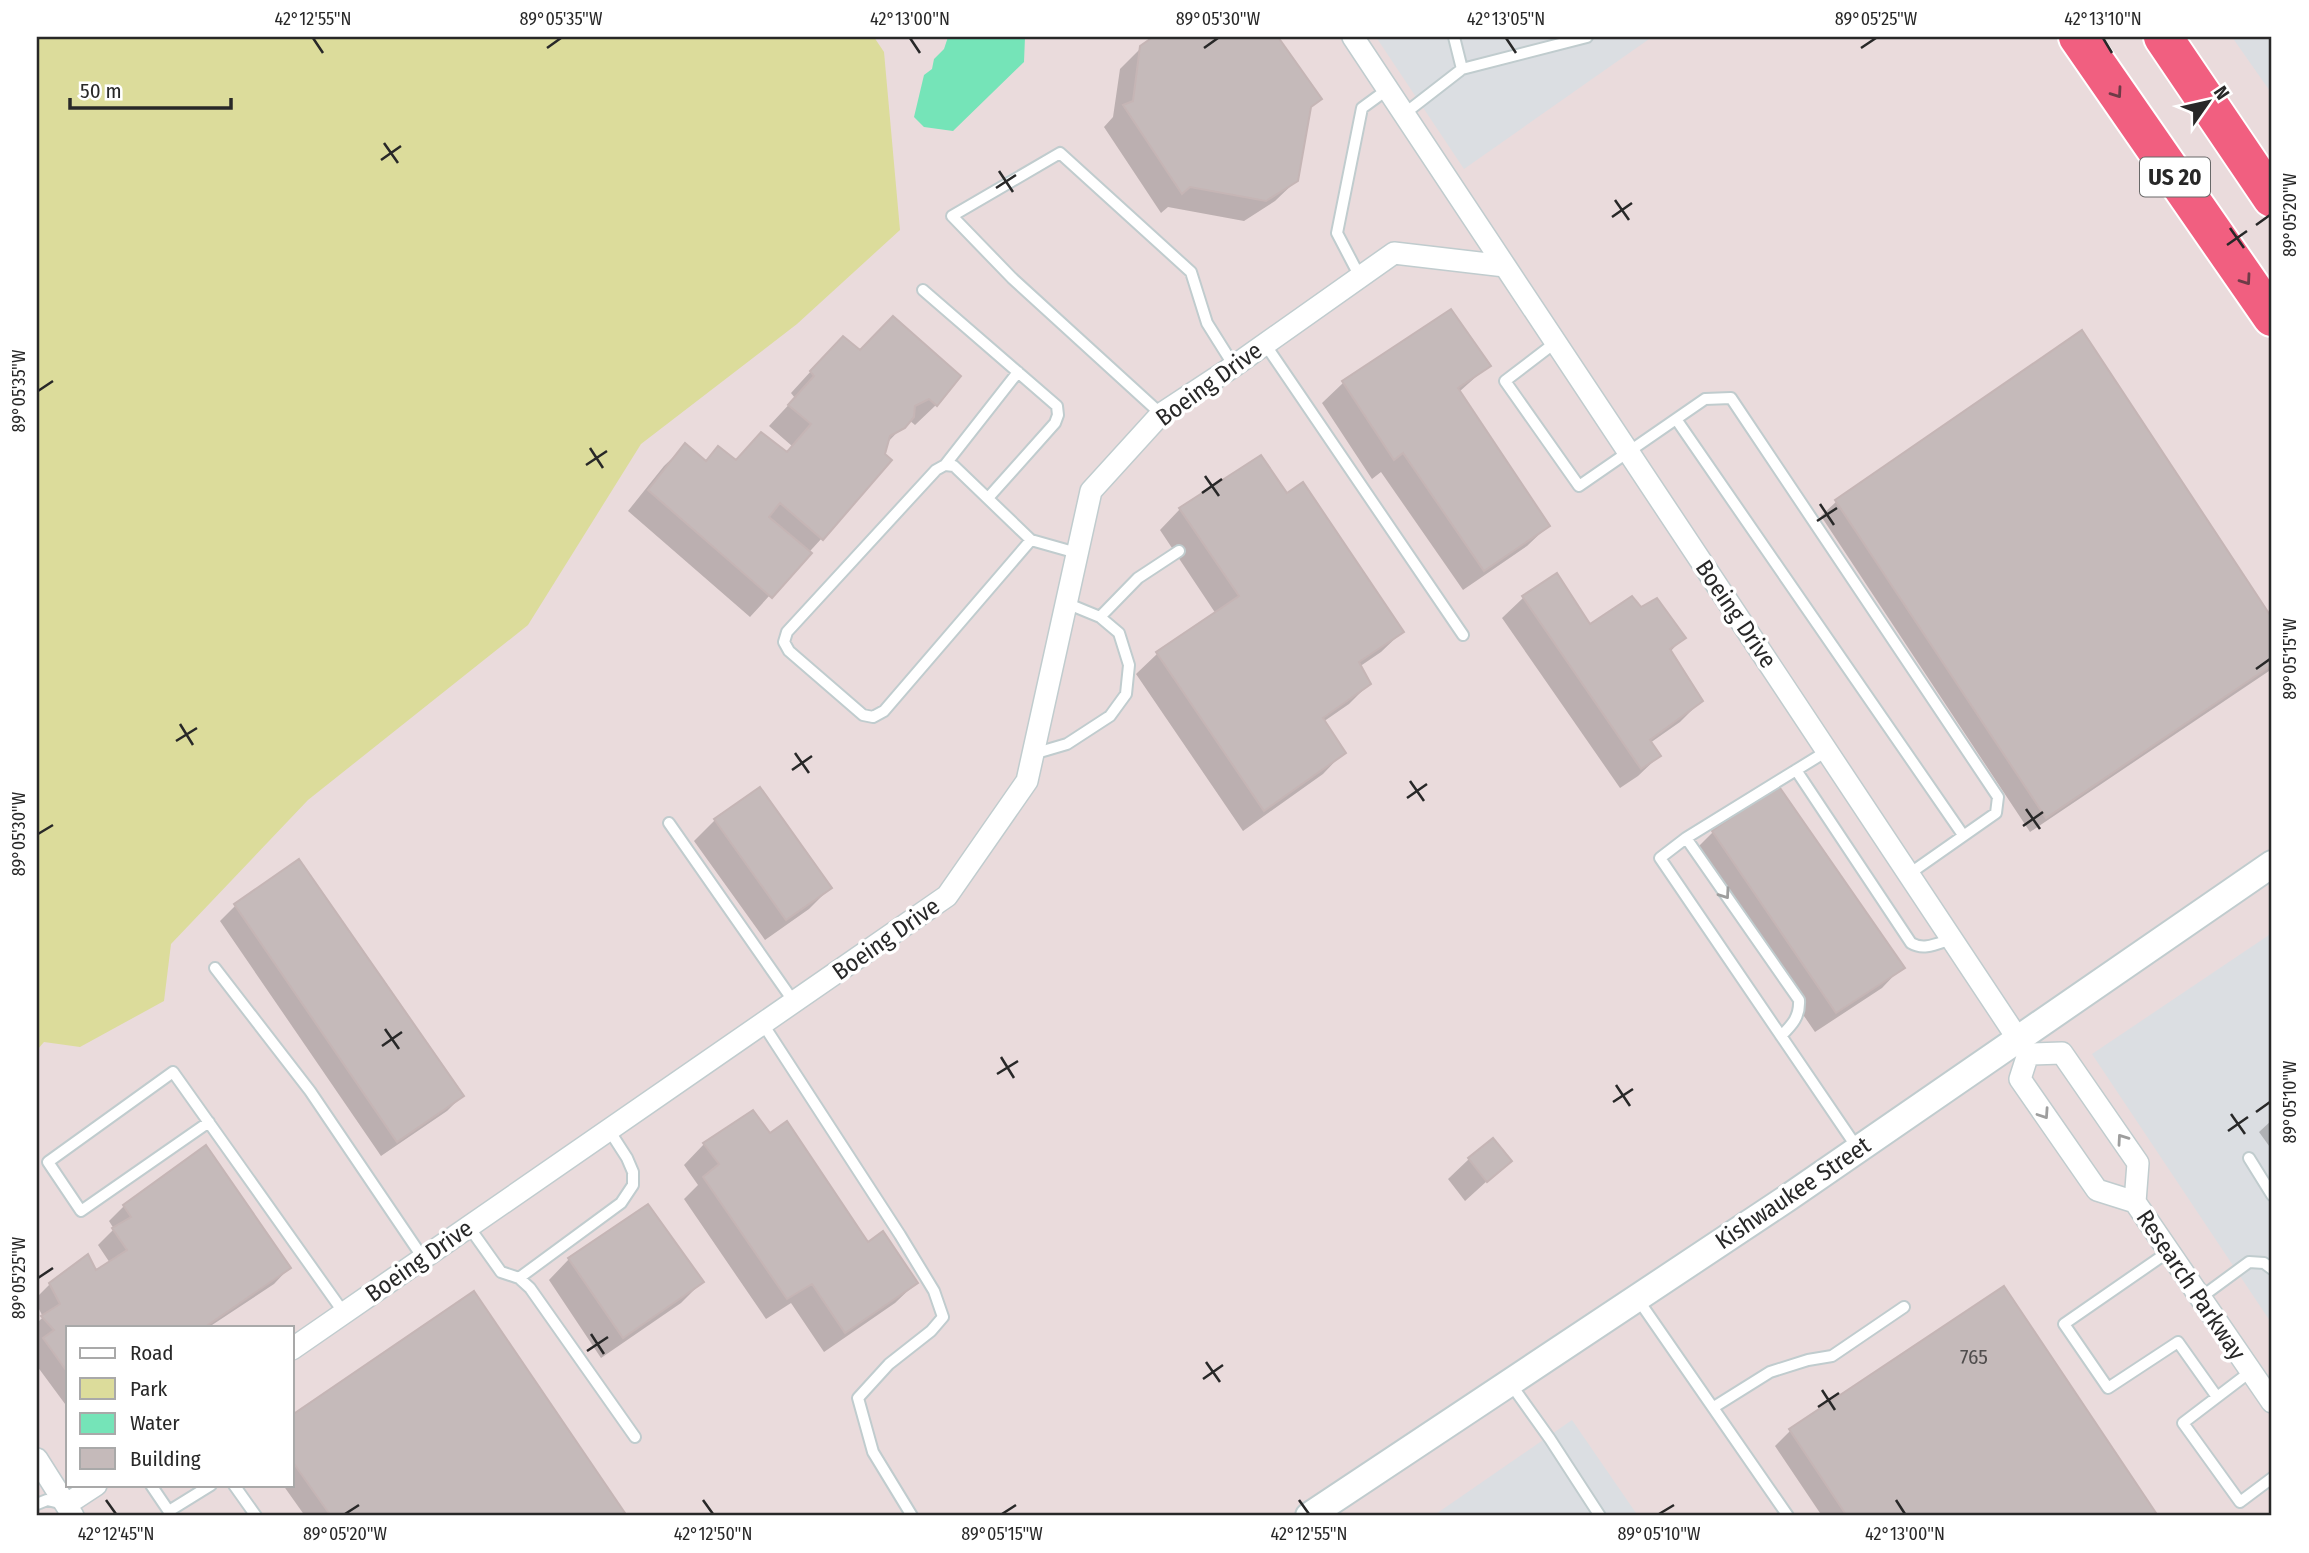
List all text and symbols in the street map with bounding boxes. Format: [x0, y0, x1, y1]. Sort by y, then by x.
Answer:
text: 42°12'55"N [274, 8, 352, 30]
text: 89°05'35"W [520, 8, 603, 30]
text: 42°13'00"N [870, 8, 950, 30]
text: 89°05'30"W [1176, 8, 1261, 30]
text: 42°13'05"N [1467, 8, 1545, 30]
text: 89°05'25"W [1835, 8, 1918, 30]
text: 42°13'10"N [2064, 8, 2142, 30]
scale bar [70, 66, 231, 110]
north arrow [2172, 66, 2242, 136]
text: 50 m [80, 78, 122, 104]
text: N [2209, 82, 2234, 104]
one-way arrow [2109, 85, 2121, 98]
road number: US 20 [2140, 158, 2210, 196]
text: 89°05'20"W [2279, 172, 2301, 257]
one-way arrow [2238, 272, 2250, 285]
street label: Boeing Drive [1151, 336, 1267, 432]
text: 89°05'35"W [8, 349, 30, 432]
street label: Boeing Drive [1690, 555, 1782, 673]
text: 89°05'15"W [2279, 618, 2301, 700]
text: 89°05'30"W [8, 791, 30, 876]
one-way arrow [1717, 886, 1729, 899]
street label: Boeing Drive [827, 892, 945, 986]
text: 89°05'10"W [2279, 1060, 2301, 1144]
one-way arrow [2036, 1106, 2048, 1119]
street label: Kishwaukee Street [1710, 1131, 1876, 1255]
one-way arrow [2118, 1134, 2130, 1147]
street label: Research Parkway [2131, 1205, 2252, 1365]
street label: Boeing Drive [360, 1214, 478, 1308]
text: 89°05'25"W [8, 1236, 30, 1319]
legend [66, 1326, 294, 1486]
text: Road [130, 1340, 174, 1366]
house number: 765 [1960, 1344, 1988, 1370]
text: Park [130, 1376, 168, 1402]
text: Water [130, 1410, 180, 1436]
text: Building [130, 1446, 201, 1472]
text: 42°12'45"N [78, 1523, 154, 1545]
text: 89°05'20"W [303, 1523, 388, 1545]
text: 42°12'50"N [674, 1523, 752, 1545]
text: 89°05'15"W [961, 1523, 1043, 1545]
text: 42°12'55"N [1270, 1523, 1348, 1545]
text: 89°05'10"W [1617, 1523, 1701, 1545]
text: 42°13'00"N [1865, 1523, 1945, 1545]

